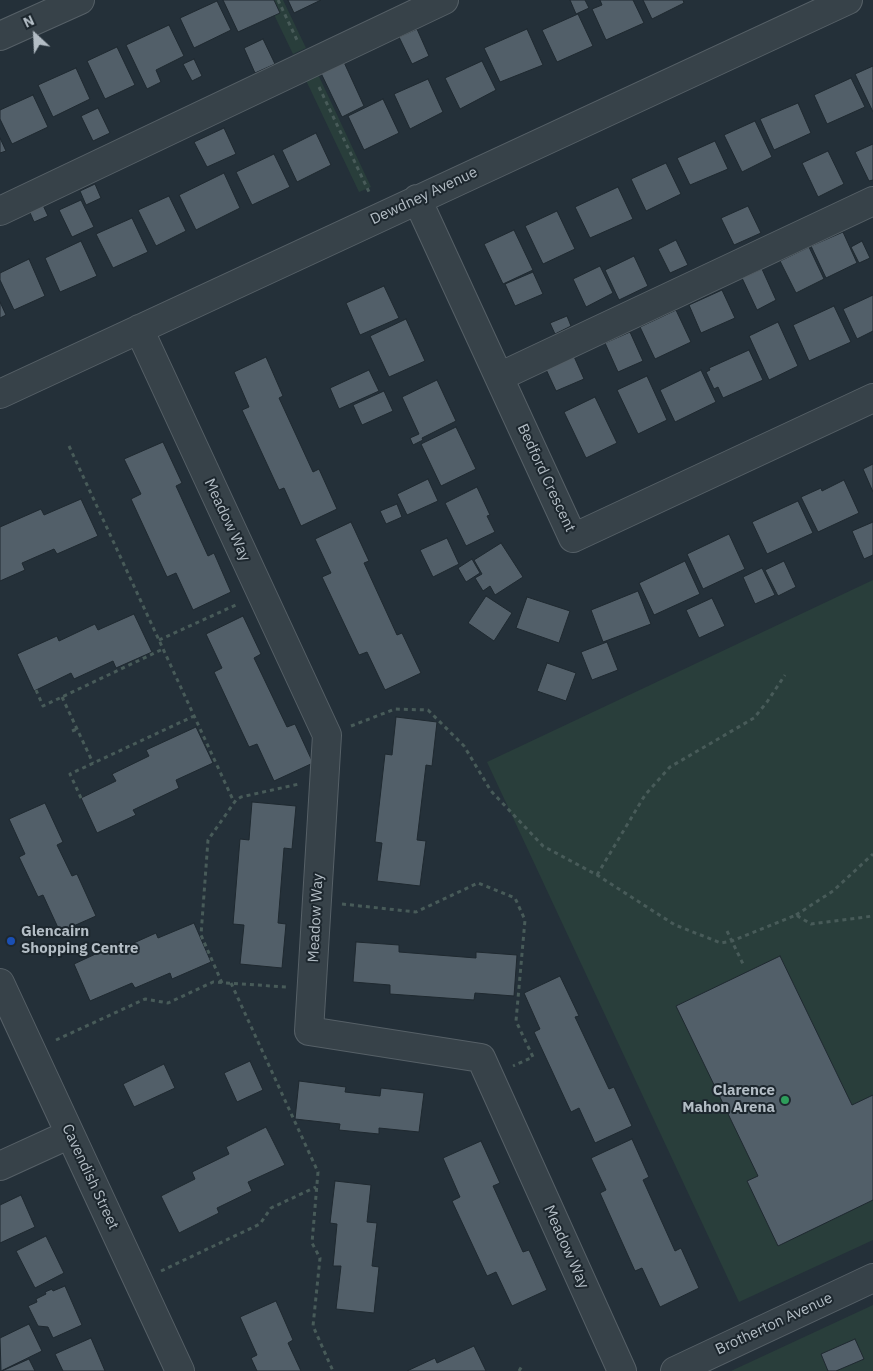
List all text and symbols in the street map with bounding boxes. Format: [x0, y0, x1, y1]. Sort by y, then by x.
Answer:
north arrow [10, 10, 60, 60]
text: N [20, 11, 37, 32]
street label: Dewdney Avenue [368, 163, 480, 229]
street label: Bedford Crescent [513, 421, 579, 535]
street label: Meadow Way [200, 476, 254, 564]
street label: Meadow Way [305, 873, 327, 963]
place label: Glencairn Shopping Centre [21, 923, 138, 958]
marker: Glencairn Shopping Centre [5, 935, 17, 947]
place label: Clarence Mahon Arena [682, 1082, 775, 1117]
marker: Clarence Mahon Arena [779, 1094, 791, 1106]
street label: Cavendish Street [58, 1121, 122, 1233]
street label: Meadow Way [540, 1203, 592, 1291]
street label: Brotherton Avenue [713, 1289, 835, 1359]

